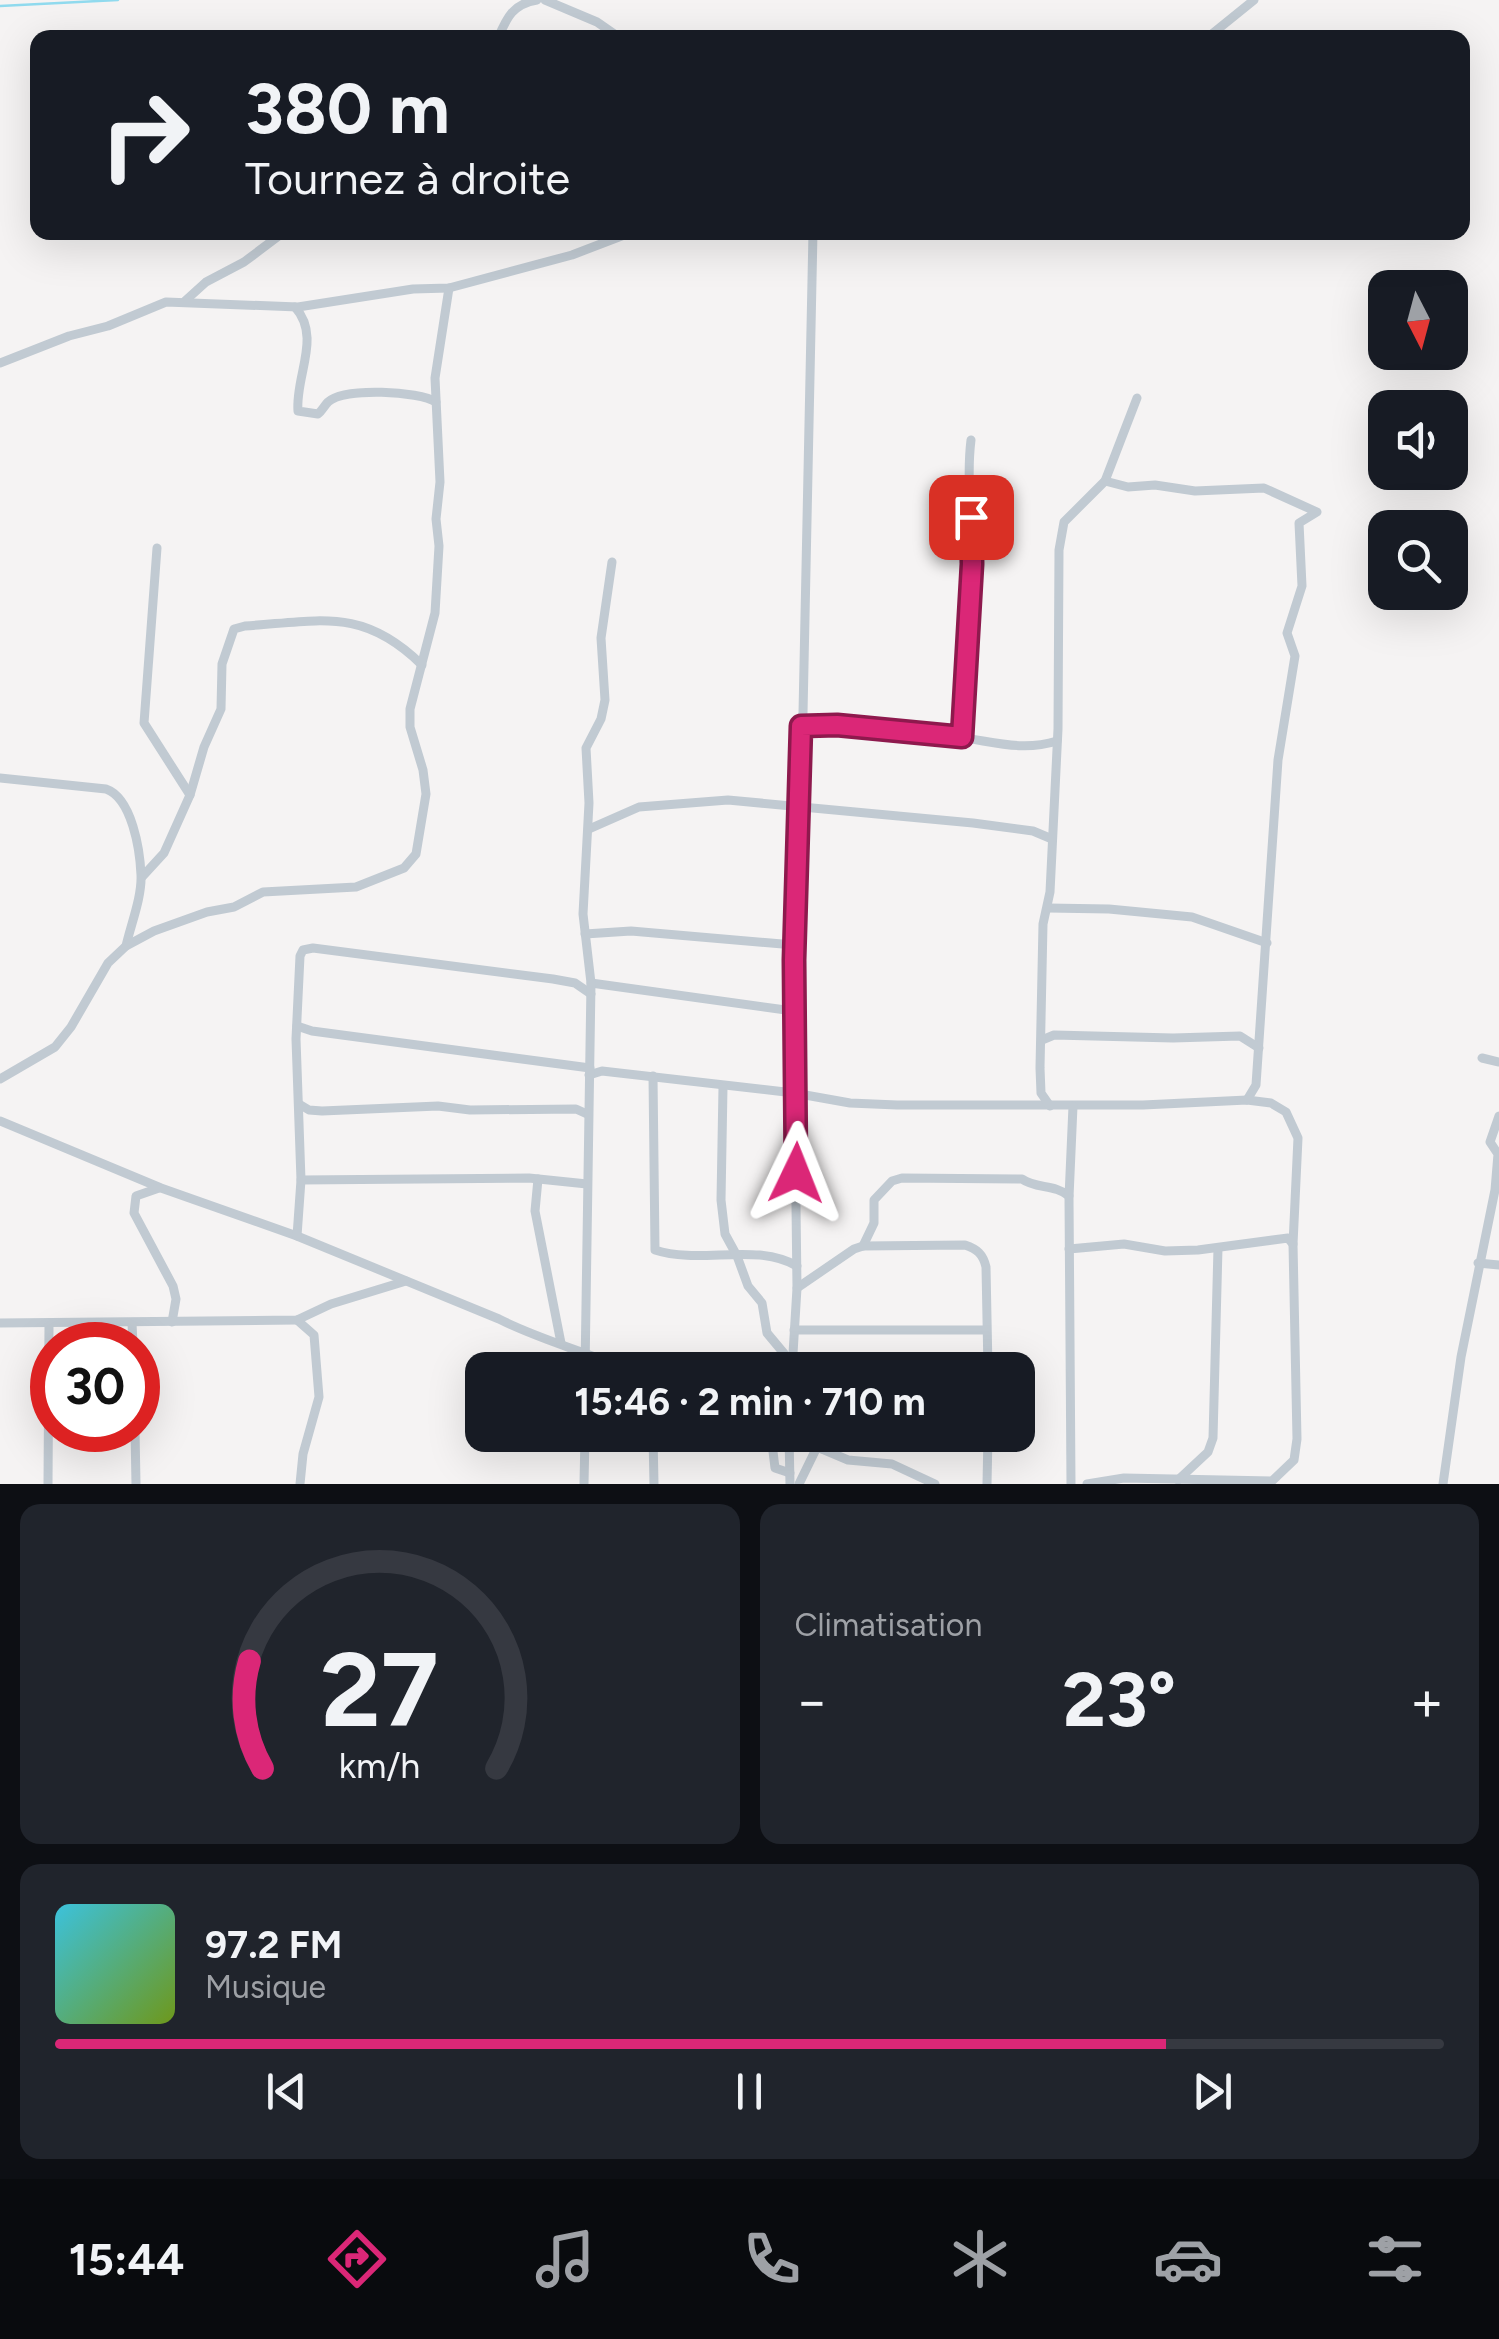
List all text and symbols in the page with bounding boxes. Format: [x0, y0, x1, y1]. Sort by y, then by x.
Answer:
text: 380 m [245, 66, 450, 151]
icon: right [80, 70, 210, 200]
text: Tournez à droite [245, 151, 570, 205]
north arrow [1368, 270, 1468, 370]
map controls [1368, 270, 1468, 610]
button: sound [1368, 390, 1468, 490]
pin [929, 475, 1014, 560]
icon: arrive [944, 490, 999, 545]
button: search [1368, 510, 1468, 610]
position arrow [744, 1121, 848, 1225]
speed limit sign: 30 [30, 1322, 160, 1452]
text: 15:46 · 2 min · 710 m [574, 1379, 926, 1425]
text: Climatisation [795, 1606, 982, 1644]
text: 27 [321, 1627, 439, 1752]
text: 23° [1063, 1655, 1176, 1745]
text: − [795, 1668, 829, 1734]
text: + [1410, 1668, 1444, 1734]
text: km/h [339, 1744, 421, 1787]
text: 97.2 FM [205, 1922, 342, 1968]
text: Musique [205, 1968, 326, 2006]
icon: previous [259, 2064, 314, 2119]
icon: pause [722, 2064, 777, 2119]
icon: next [1185, 2064, 1240, 2119]
icon: directions [322, 2224, 392, 2294]
icon: music [530, 2224, 600, 2294]
icon: phone [737, 2224, 807, 2294]
icon: climate [945, 2224, 1015, 2294]
icon: car [1153, 2224, 1223, 2294]
icon: filters [1360, 2224, 1430, 2294]
text: 15:44 [69, 2232, 184, 2286]

